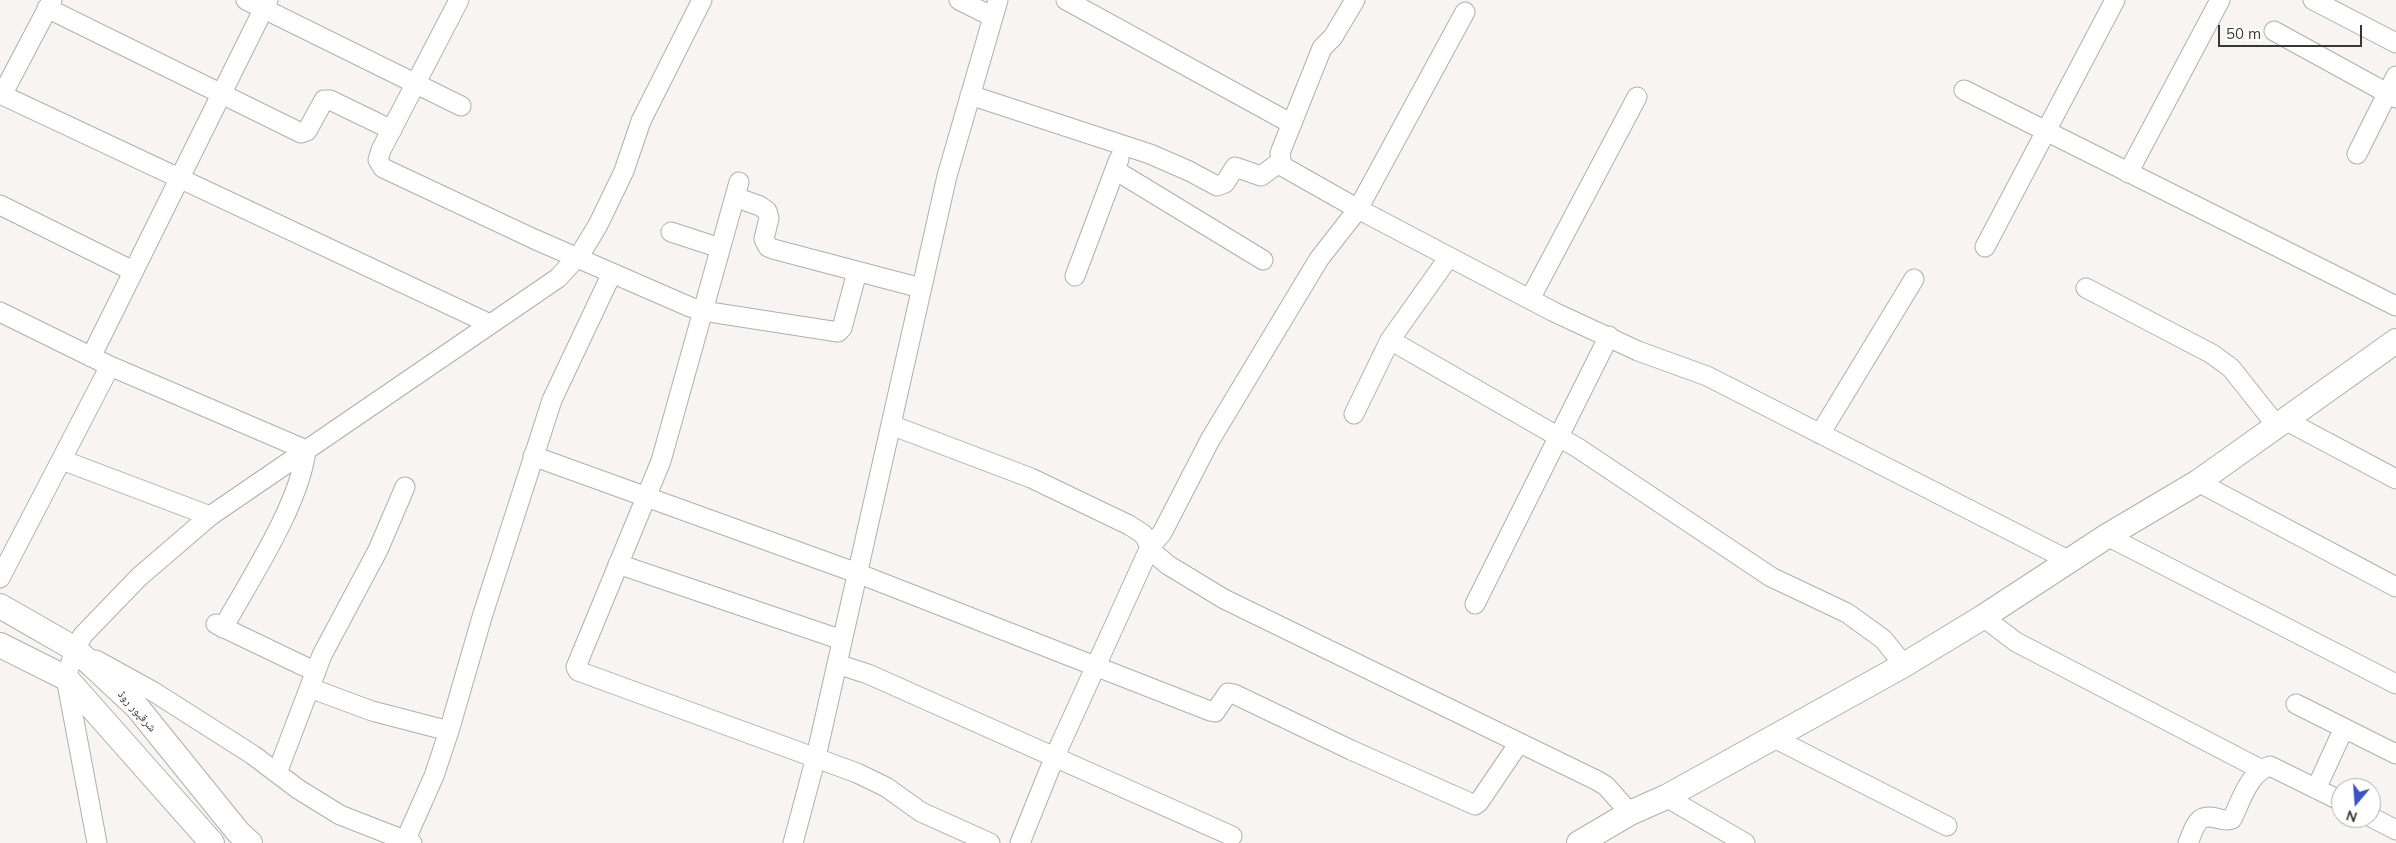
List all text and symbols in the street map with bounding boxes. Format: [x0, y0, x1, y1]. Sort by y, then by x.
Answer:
scale bar [2221, 15, 2365, 47]
text: 50 m [2226, 24, 2261, 43]
street label: شرقپور روڈ [115, 687, 159, 735]
north arrow [2331, 778, 2381, 828]
text: N [2344, 806, 2359, 827]

